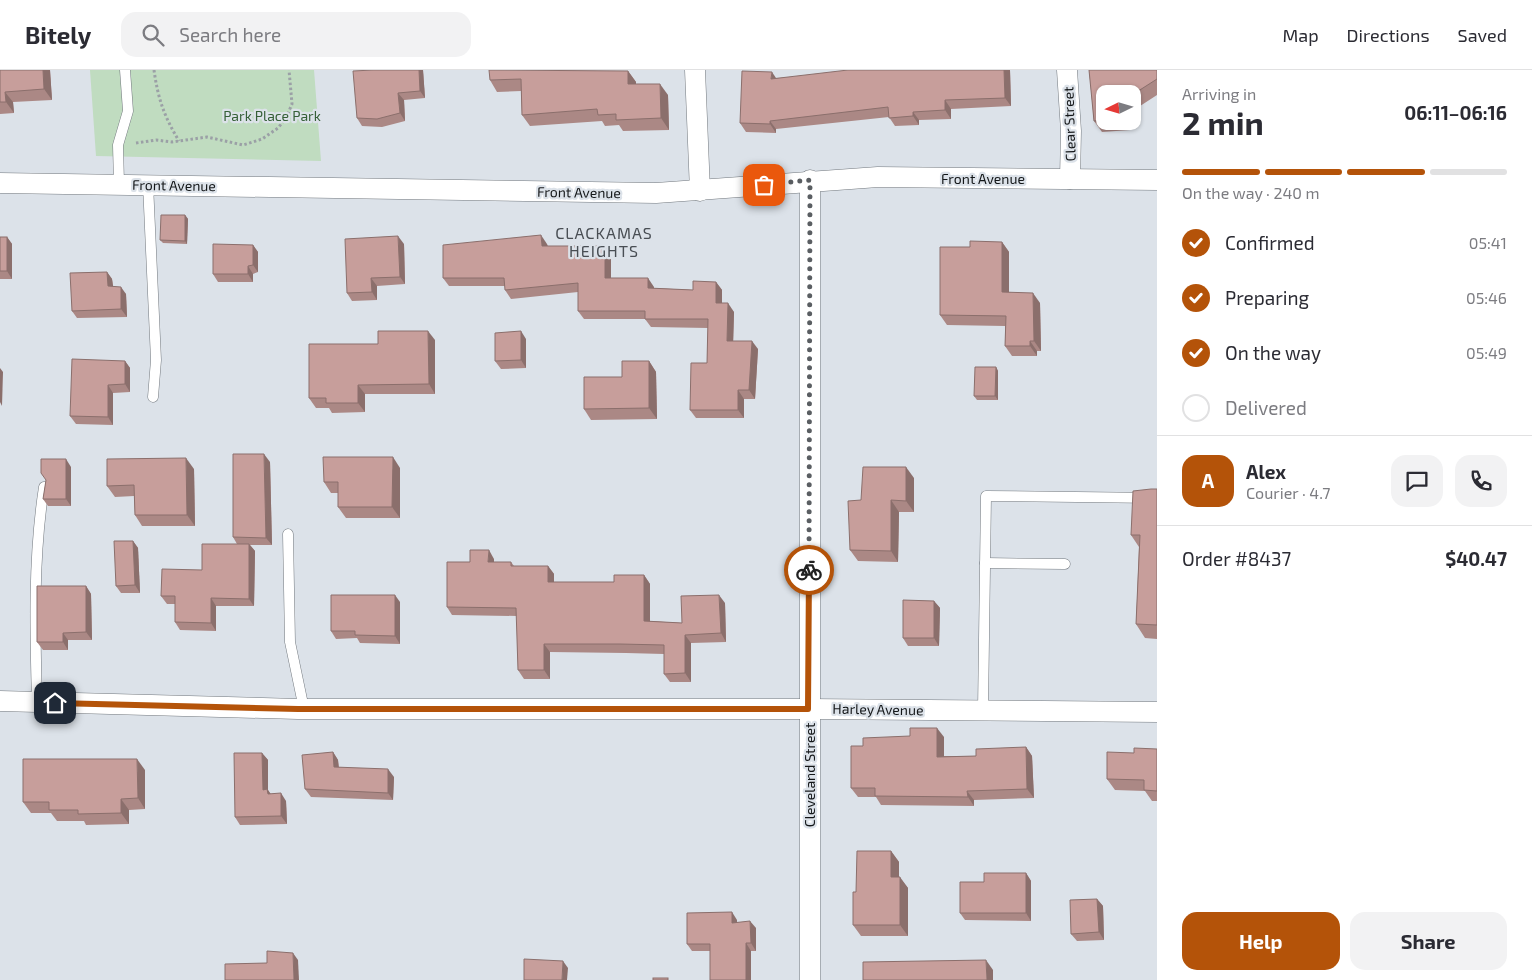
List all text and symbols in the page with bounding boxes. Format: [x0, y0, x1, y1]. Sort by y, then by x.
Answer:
search box [121, 12, 471, 57]
text: Bitely [25, 20, 91, 49]
icon: search [139, 21, 167, 49]
text: Search here [179, 23, 281, 46]
text: Map [1282, 24, 1319, 46]
text: Directions [1347, 24, 1430, 46]
text: Saved [1458, 24, 1507, 46]
text: Arriving in [1182, 84, 1256, 103]
north arrow [1096, 85, 1141, 130]
map controls [1096, 85, 1141, 130]
street label: Clear Street [1059, 86, 1079, 162]
text: 06:11–06:16 [1404, 101, 1507, 124]
text: 2 min [1182, 103, 1264, 141]
park label: Park Place Park [223, 107, 321, 124]
pin [743, 164, 785, 206]
street label: Front Avenue [941, 170, 1025, 187]
icon: bag [750, 171, 778, 199]
street label: Front Avenue [132, 176, 216, 194]
street label: Front Avenue [537, 183, 621, 201]
text: On the way · 240 m [1182, 183, 1320, 202]
district label: CLACKAMAS HEIGHTS [555, 223, 653, 260]
icon: check [1182, 229, 1210, 257]
text: Confirmed [1225, 231, 1315, 254]
text: 05:41 [1469, 233, 1507, 252]
icon: check [1182, 284, 1210, 312]
text: Preparing [1225, 286, 1309, 309]
text: 05:46 [1466, 288, 1507, 307]
icon: check [1182, 339, 1210, 367]
text: On the way [1225, 341, 1321, 364]
text: 05:49 [1466, 343, 1507, 362]
text: Delivered [1225, 396, 1307, 419]
button: chat [1391, 455, 1443, 507]
button: phone [1455, 455, 1507, 507]
text: Alex [1246, 460, 1286, 483]
text: A [1202, 469, 1214, 492]
text: Courier · 4.7 [1246, 483, 1330, 502]
courier [784, 545, 834, 595]
text: Order #8437 [1182, 547, 1291, 570]
text: $40.47 [1445, 547, 1507, 570]
icon: bike [795, 556, 823, 584]
pin [34, 682, 76, 724]
icon: home [41, 689, 69, 717]
street label: Harley Avenue [832, 700, 924, 718]
street label: Cleveland Street [801, 723, 818, 827]
button: Help [1182, 912, 1340, 970]
button: Share [1350, 912, 1507, 970]

